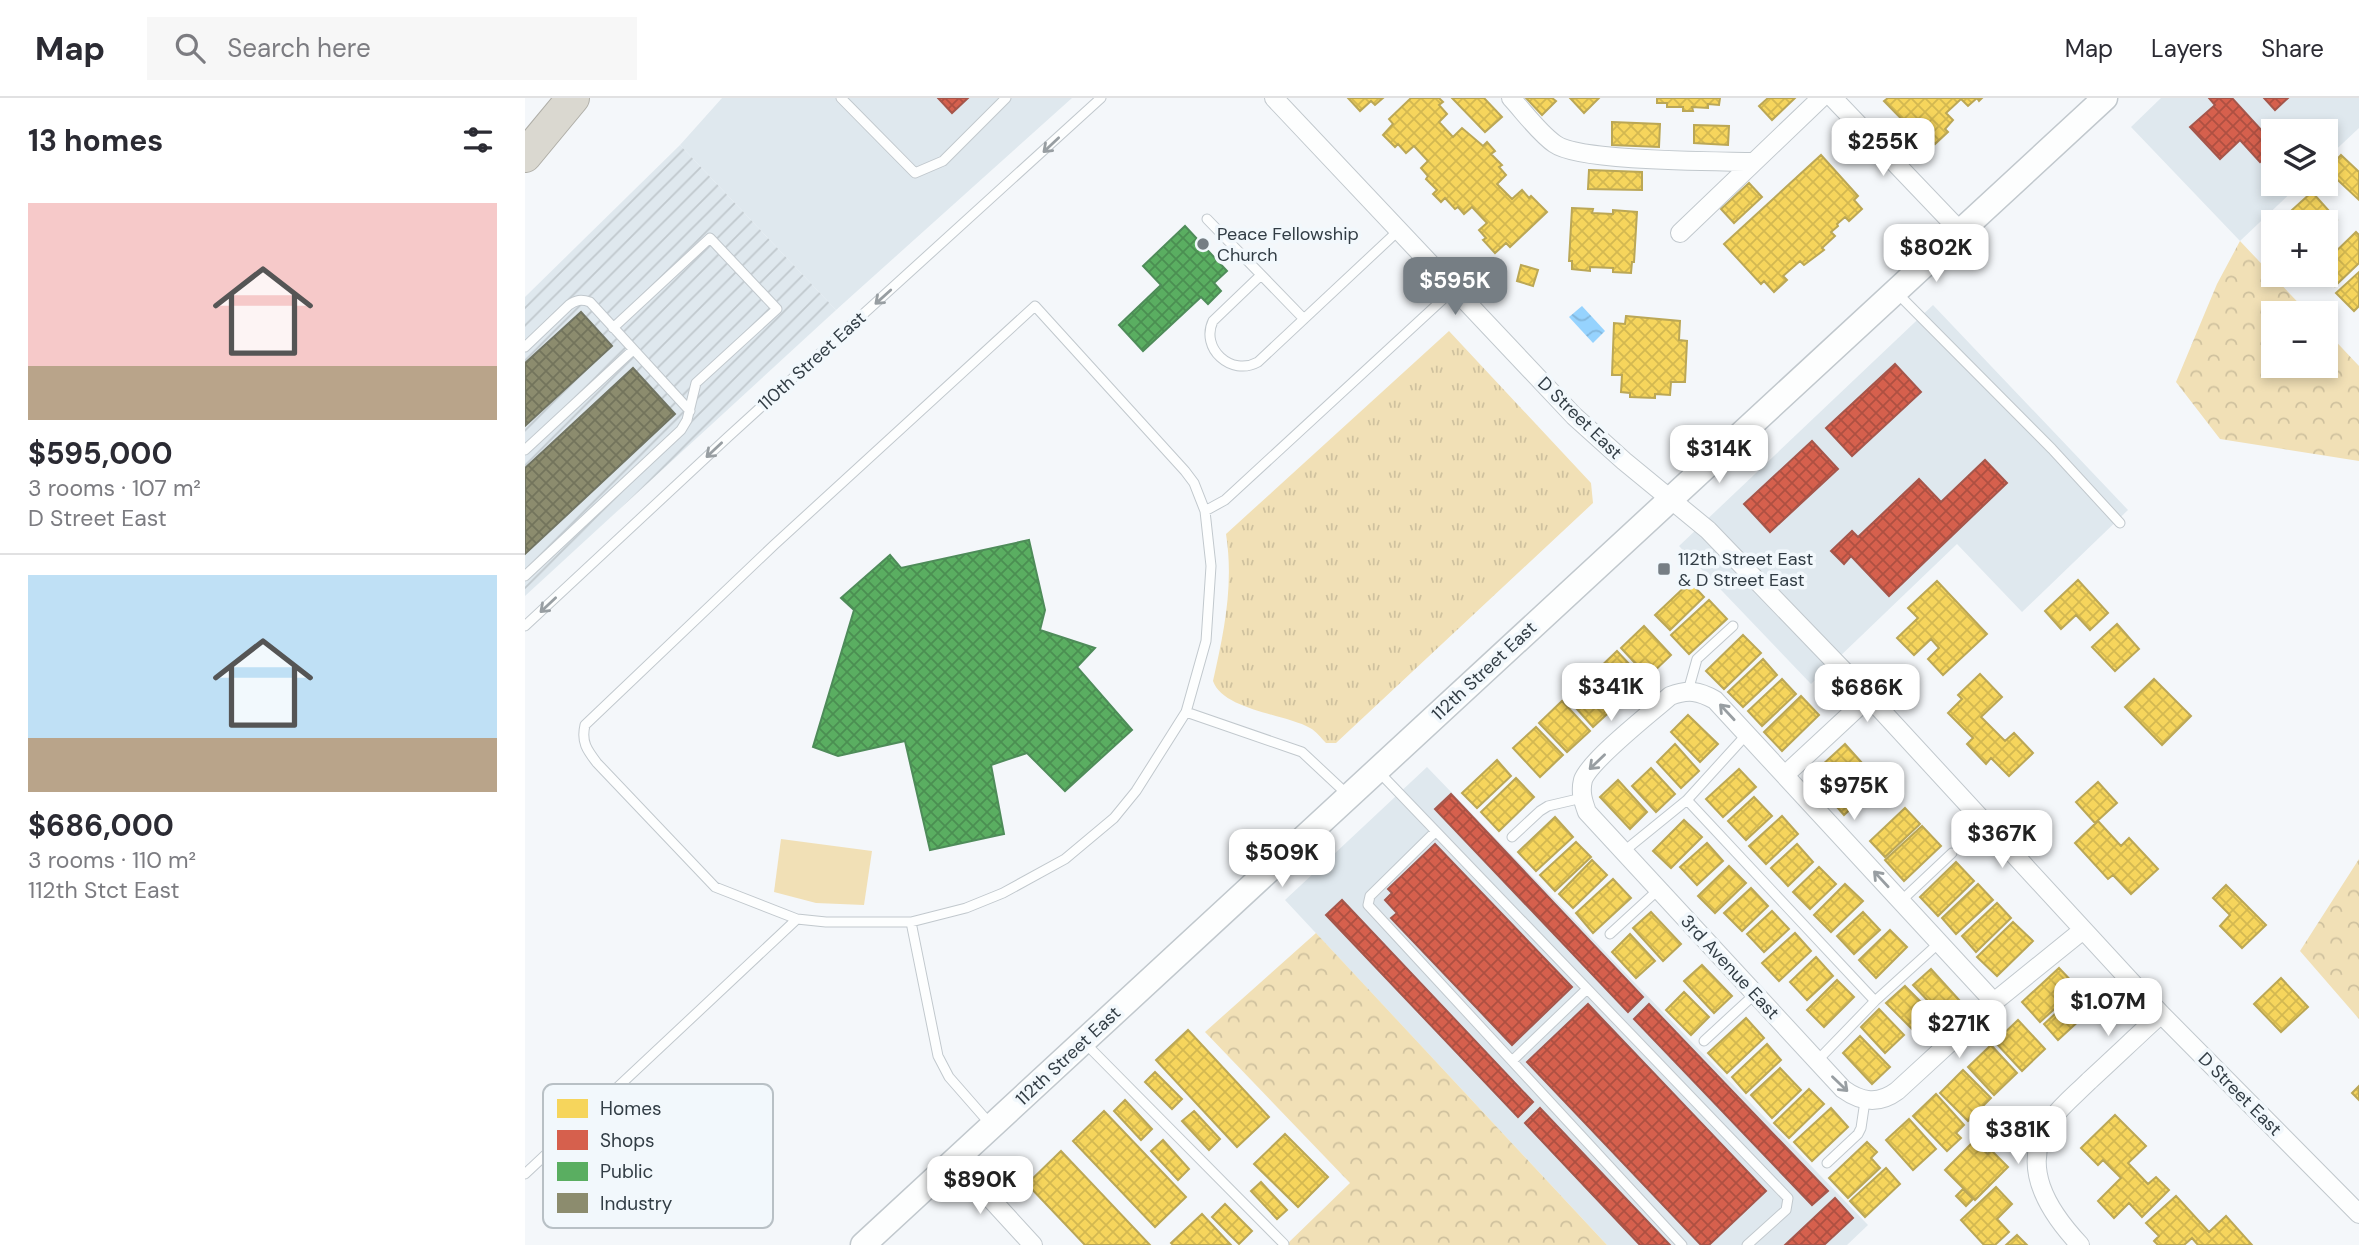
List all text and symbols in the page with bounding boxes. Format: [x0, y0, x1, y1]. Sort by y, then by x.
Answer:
search box [147, 17, 637, 80]
text: Map [35, 27, 105, 70]
icon: search [171, 29, 209, 67]
text: Search here [227, 31, 371, 65]
text: Map [2065, 33, 2113, 64]
text: Layers [2151, 33, 2223, 64]
text: Share [2261, 33, 2324, 64]
pin: $255K [1834, 118, 1932, 178]
map controls [2261, 119, 2338, 378]
button: layers [2261, 119, 2338, 196]
text: 13 homes [28, 121, 163, 160]
icon: filters [459, 121, 497, 159]
text: $255K [1848, 126, 1918, 156]
one-way arrow [1043, 136, 1060, 153]
button: + [2261, 210, 2338, 287]
place label: Peace Fellowship Church [1217, 222, 1359, 267]
pin: $802K [1887, 225, 1985, 284]
text: $802K [1900, 232, 1972, 262]
marker: Peace Fellowship Church [1195, 236, 1211, 252]
icon: home [200, 248, 326, 374]
pin: $595K [1406, 258, 1504, 317]
text: $595K [1419, 265, 1491, 295]
one-way arrow [875, 289, 892, 306]
button: − [2261, 301, 2338, 378]
street label: 110th Street East [753, 306, 871, 416]
street label: D Street East [1533, 372, 1627, 464]
pin: $314K [1670, 426, 1768, 485]
text: $314K [1686, 433, 1752, 463]
text: $595,000 [28, 434, 173, 473]
one-way arrow [705, 442, 723, 458]
text: 3 rooms · 107 m² [28, 473, 201, 503]
text: D Street East [28, 503, 167, 533]
place label: 112th Street East & D Street East [1678, 547, 1813, 592]
marker: 112th Street East & D Street East [1656, 561, 1672, 577]
one-way arrow [539, 597, 557, 613]
street label: 112th Street East [1426, 616, 1542, 726]
icon: home [200, 620, 326, 746]
pin: $341K [1562, 664, 1660, 723]
pin: $686K [1818, 664, 1916, 724]
text: $341K [1578, 671, 1644, 701]
text: $686K [1831, 672, 1903, 702]
one-way arrow [1718, 704, 1735, 721]
one-way arrow [1589, 753, 1606, 770]
pin: $975K [1805, 762, 1903, 822]
text: $975K [1819, 770, 1889, 800]
text: $686,000 [28, 806, 174, 845]
pin: $367K [1953, 810, 2051, 870]
text: $367K [1967, 818, 2037, 848]
pin: $509K [1233, 830, 1331, 889]
text: $509K [1245, 837, 1319, 867]
text: 3 rooms · 110 m² [28, 845, 196, 875]
one-way arrow [1873, 870, 1889, 888]
text: 112th Stct East [28, 875, 180, 905]
street label: 3rd Avenue East [1675, 910, 1785, 1024]
pin: $1.07M [2051, 978, 2165, 1038]
text: $1.07M [2070, 986, 2146, 1016]
pin: $271K [1910, 1000, 2008, 1060]
street label: 112th Street East [1010, 1001, 1126, 1111]
text: $271K [1927, 1008, 1991, 1038]
street label: D Street East [2193, 1047, 2287, 1141]
one-way arrow [1831, 1076, 1848, 1093]
legend [543, 1084, 773, 1228]
text: Homes [600, 1096, 661, 1121]
pin: $381K [1969, 1107, 2067, 1166]
text: $381K [1985, 1114, 2051, 1144]
text: Shops [600, 1128, 655, 1153]
pin: $890K [931, 1156, 1029, 1216]
text: Public [600, 1159, 653, 1184]
text: $890K [943, 1164, 1017, 1194]
text: Industry [600, 1191, 673, 1216]

